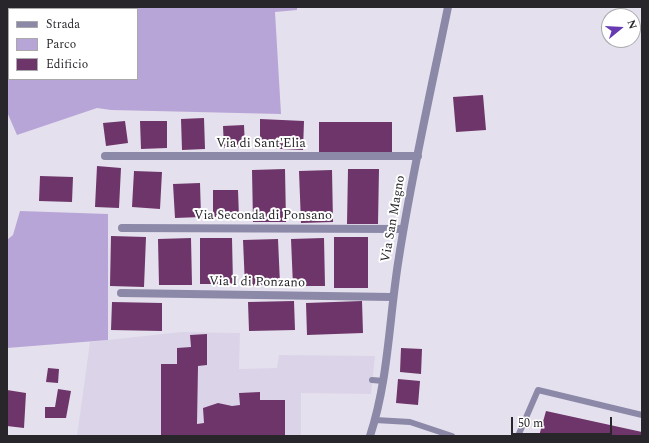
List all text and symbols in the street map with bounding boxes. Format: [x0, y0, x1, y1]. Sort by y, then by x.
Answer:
legend [8, 8, 138, 80]
north arrow [601, 8, 641, 48]
text: Strada [46, 15, 80, 34]
text: N [622, 18, 641, 31]
text: Parco [46, 35, 76, 54]
text: Edificio [46, 55, 88, 74]
street label: Via di Sant'Elia [216, 136, 306, 152]
street label: Via San Magno [379, 174, 409, 264]
street label: Via Seconda di Ponsano [194, 208, 332, 224]
street label: Via I di Ponzano [209, 274, 305, 292]
scale bar [513, 409, 614, 435]
text: 50 m [518, 414, 543, 433]

